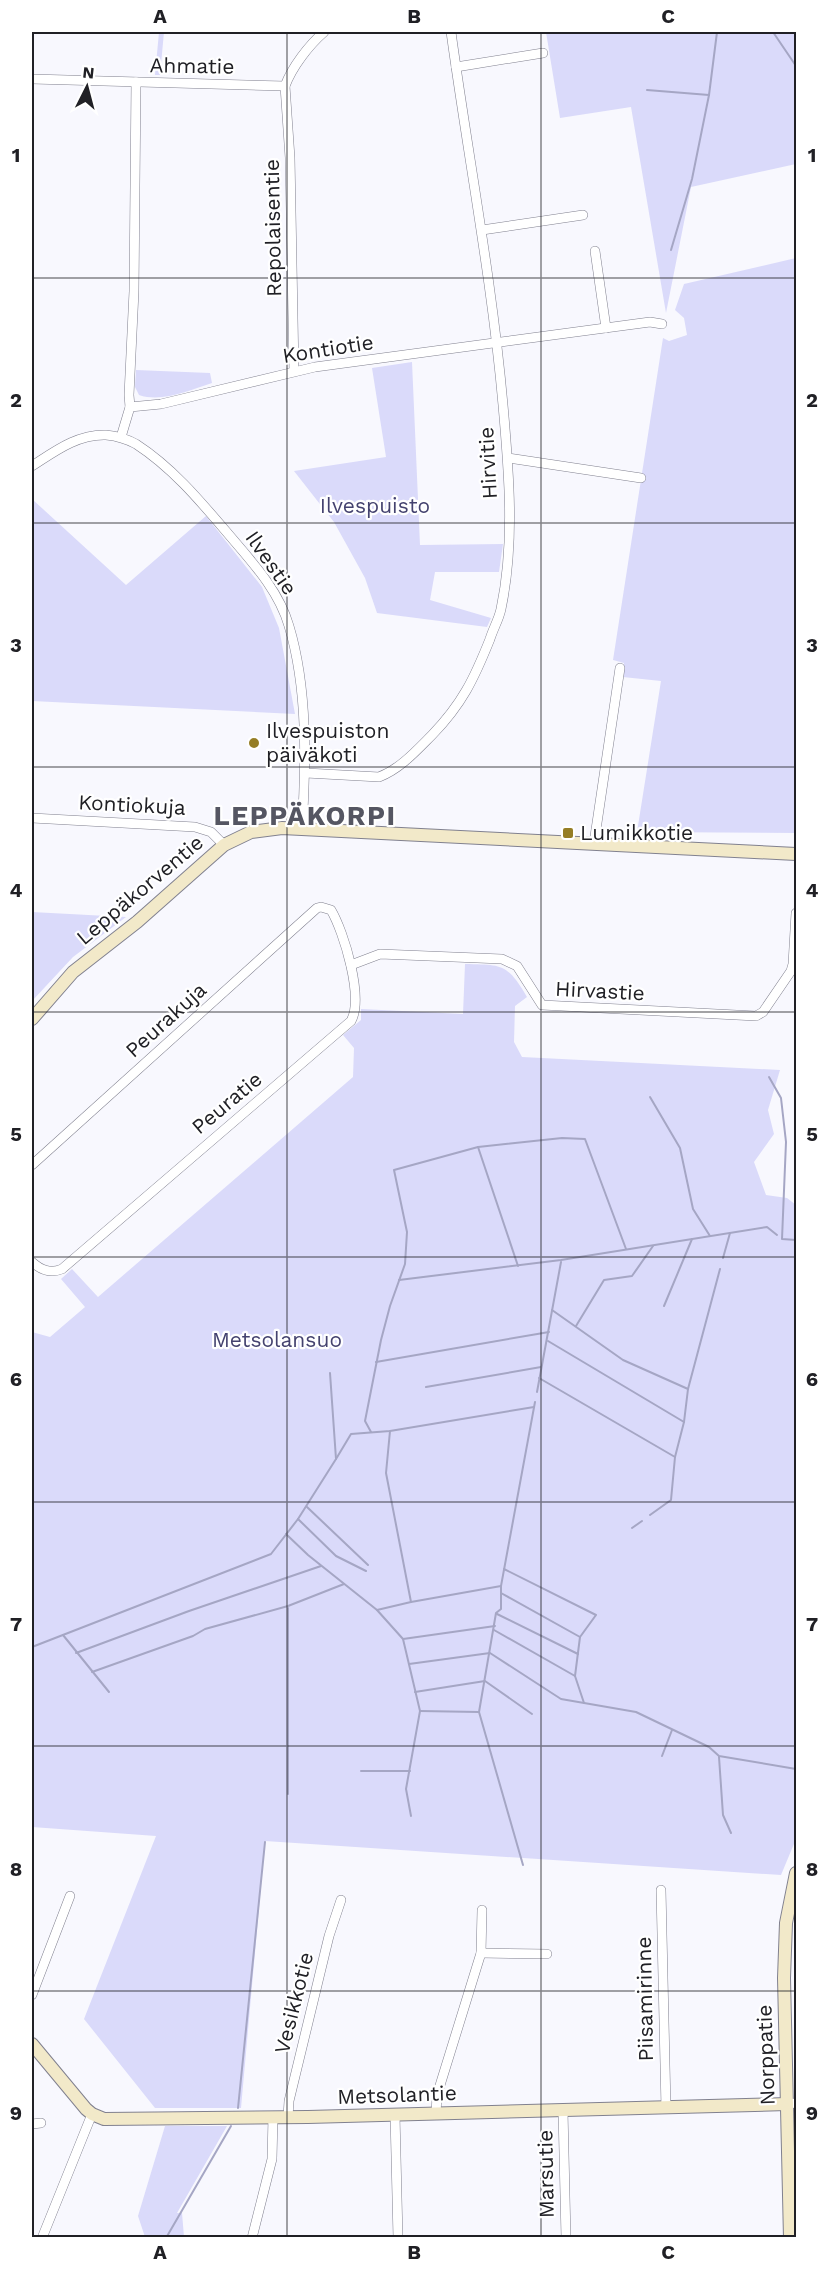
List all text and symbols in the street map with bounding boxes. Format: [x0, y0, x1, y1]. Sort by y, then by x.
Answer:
text: A [153, 4, 167, 28]
text: B [407, 4, 421, 28]
text: C [661, 4, 675, 28]
street label: Ahmatie [149, 52, 235, 79]
north arrow [57, 57, 117, 117]
text: N [82, 63, 95, 83]
text: 1 [12, 143, 20, 167]
text: 1 [808, 143, 816, 167]
street label: Repolaisentie [259, 159, 286, 297]
street label: Kontiotie [281, 329, 375, 368]
text: 2 [10, 388, 22, 412]
text: 2 [806, 388, 818, 412]
street label: Hirvitie [473, 426, 502, 500]
park label: Ilvespuisto [320, 493, 430, 518]
street label: Ilvestie [240, 526, 302, 600]
text: 3 [10, 633, 22, 657]
text: 3 [806, 633, 818, 657]
place label: Ilvespuiston päiväkoti [266, 718, 389, 767]
marker: Ilvespuiston päiväkoti [247, 736, 261, 750]
street label: Kontiokuja [78, 789, 187, 820]
district label: LEPPÄKORPI [213, 800, 397, 832]
place label: Lumikkotie [580, 820, 693, 845]
marker: Lumikkotie [561, 826, 575, 840]
street label: Leppäkorventie [71, 829, 208, 950]
text: 4 [10, 878, 23, 902]
text: 4 [806, 878, 819, 902]
street label: Hirvastie [555, 976, 645, 1005]
street label: Peurakuja [120, 977, 211, 1062]
street label: Peuratie [186, 1066, 267, 1139]
text: 5 [10, 1122, 22, 1146]
text: 5 [806, 1122, 818, 1146]
park label: Metsolansuo [212, 1327, 342, 1352]
text: 6 [10, 1367, 22, 1391]
text: 6 [806, 1367, 818, 1391]
text: 7 [10, 1612, 22, 1636]
text: 7 [806, 1612, 818, 1636]
text: 8 [10, 1857, 22, 1881]
text: 8 [806, 1857, 818, 1881]
street label: Piisamirinne [631, 1936, 658, 2062]
street label: Vesikkotie [269, 1950, 318, 2056]
street label: Norppatie [751, 2004, 780, 2106]
street label: Metsolantie [337, 2080, 457, 2109]
text: 9 [10, 2101, 22, 2125]
text: 9 [806, 2101, 818, 2125]
street label: Marsutie [532, 2130, 559, 2218]
text: A [153, 2240, 167, 2264]
text: B [407, 2240, 421, 2264]
text: C [661, 2240, 675, 2264]

